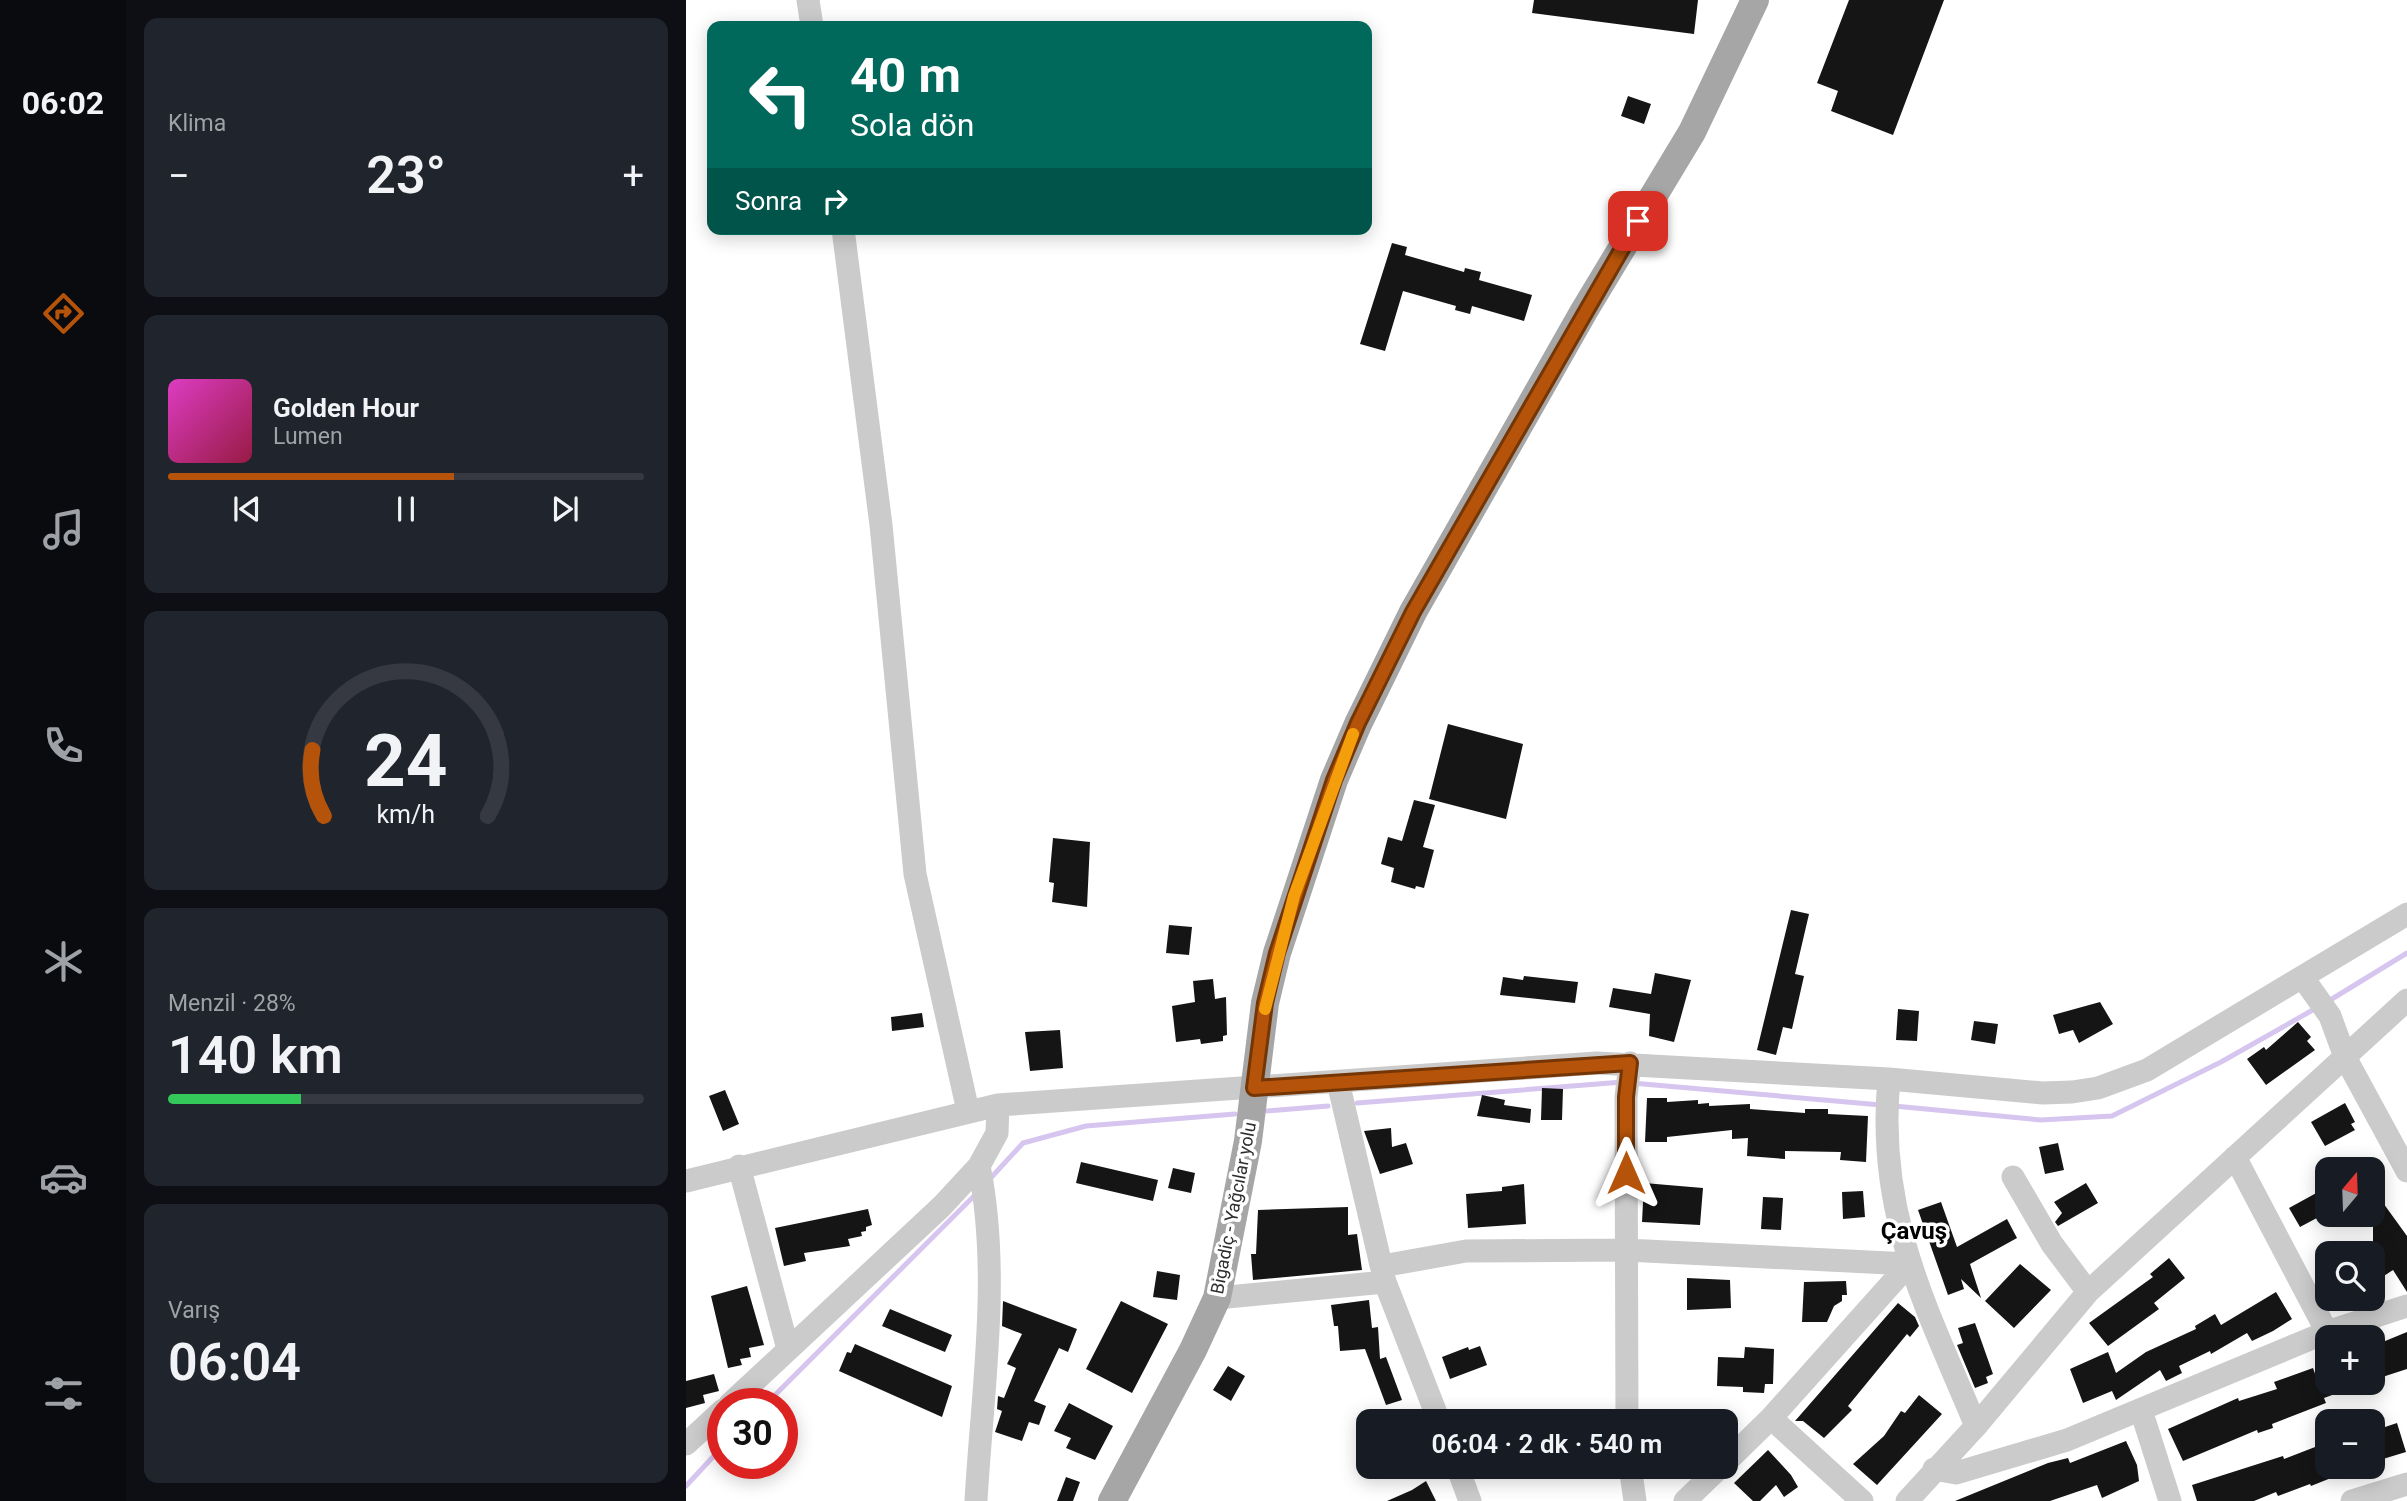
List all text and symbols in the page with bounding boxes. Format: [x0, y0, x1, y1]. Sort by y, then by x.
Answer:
text: 40 m [850, 47, 961, 104]
icon: left [735, 49, 826, 140]
text: 06:02 [22, 84, 104, 122]
text: Sola dön [850, 106, 974, 144]
text: Klima [168, 110, 226, 137]
text: 23° [366, 145, 446, 206]
text: − [168, 154, 190, 198]
text: + [622, 154, 644, 198]
icon: right [816, 182, 854, 220]
text: Sonra [735, 186, 802, 216]
pin [1608, 191, 1668, 251]
icon: arrive [1619, 202, 1657, 240]
icon: directions [39, 289, 88, 338]
text: Golden Hour [273, 393, 419, 423]
text: Lumen [273, 423, 343, 450]
icon: previous [228, 490, 266, 528]
icon: pause [387, 490, 425, 528]
icon: next [546, 490, 584, 528]
icon: music [39, 505, 88, 554]
text: 24 [364, 719, 448, 805]
icon: phone [39, 721, 88, 770]
text: km/h [377, 800, 435, 829]
icon: climate [39, 937, 88, 986]
text: Menzil · 28% [168, 990, 296, 1017]
text: 140 km [168, 1025, 343, 1086]
street label: Bigadiç - Yağcılar yolu [1206, 1120, 1260, 1296]
position arrow [1589, 1136, 1663, 1210]
icon: car [39, 1153, 88, 1202]
north arrow [2315, 1157, 2385, 1227]
map controls [2315, 1157, 2385, 1479]
district label: Çavuş [1881, 1217, 1947, 1245]
button: search [2315, 1241, 2385, 1311]
text: Varış [168, 1297, 220, 1324]
button: + [2315, 1325, 2385, 1395]
text: 06:04 [168, 1332, 301, 1393]
icon: filters [39, 1369, 88, 1418]
speed limit sign: 30 [707, 1388, 798, 1479]
button: − [2315, 1409, 2385, 1479]
text: 06:04 · 2 dk · 540 m [1432, 1429, 1662, 1459]

